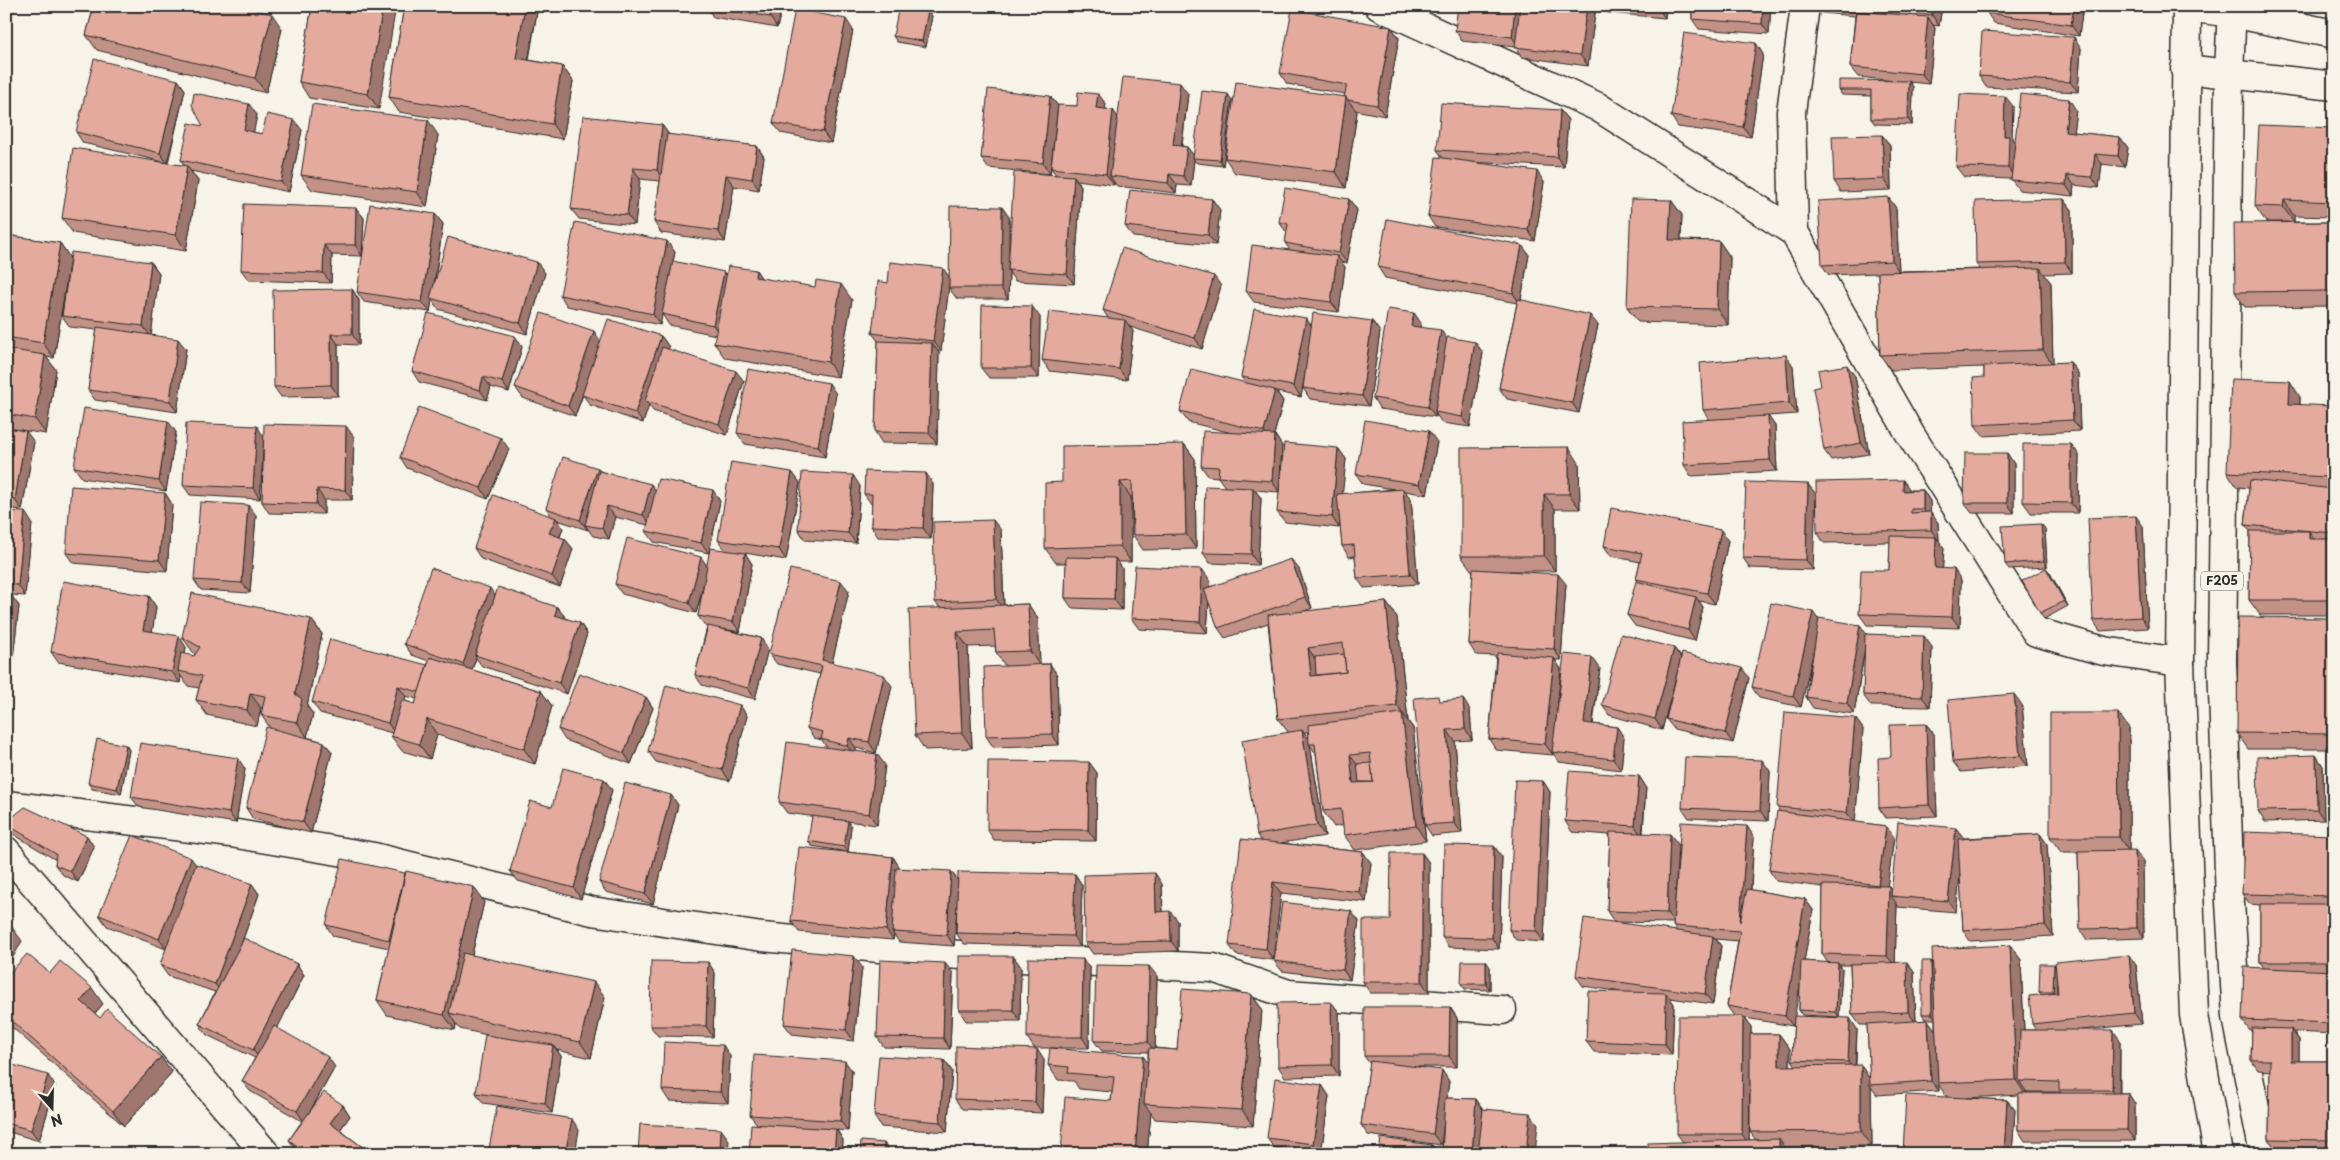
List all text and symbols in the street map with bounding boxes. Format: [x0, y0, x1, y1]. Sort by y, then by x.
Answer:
road number: F205 [2201, 572, 2243, 590]
north arrow [28, 1082, 78, 1132]
text: N [48, 1109, 65, 1132]

